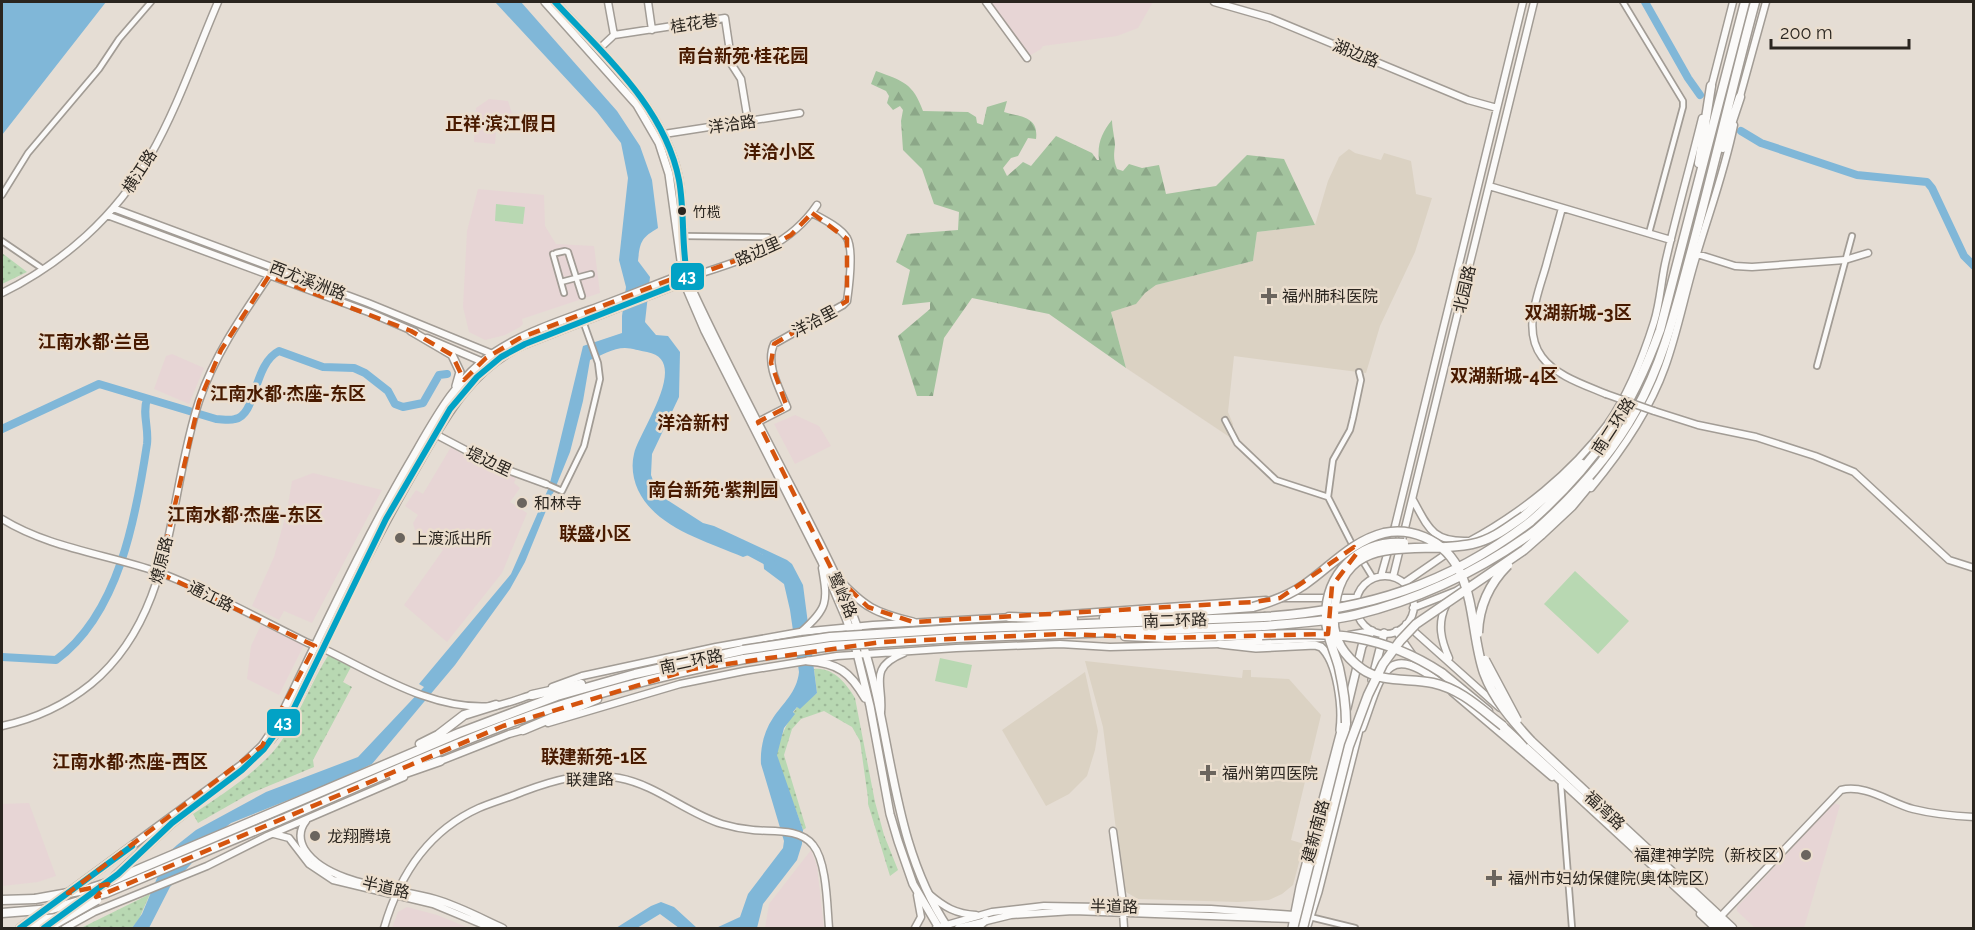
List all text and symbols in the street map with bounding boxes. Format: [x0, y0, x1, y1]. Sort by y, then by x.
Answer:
street label: 桂花巷 [669, 10, 719, 37]
scale bar [1771, 12, 1909, 50]
text: 200 m [1780, 22, 1833, 43]
street label: 湖边路 [1330, 36, 1382, 71]
district label: 南台新苑·桂花园 [678, 45, 808, 66]
street label: 洋洽路 [707, 112, 757, 137]
district label: 正祥·滨江假日 [445, 113, 557, 134]
district label: 洋洽小区 [743, 141, 815, 162]
street label: 横江路 [118, 146, 160, 197]
place label: 竹榄 [693, 204, 721, 220]
marker: 竹榄 [676, 205, 688, 217]
street label: 路边里 [732, 233, 784, 270]
street label: 西尤溪洲路 [267, 257, 349, 304]
line badge: 43 [670, 262, 705, 291]
street label: 北园路 [1450, 264, 1479, 315]
text: 43 [678, 267, 696, 286]
marker: 福州肺科医院 [1260, 287, 1278, 305]
place label: 福州肺科医院 [1282, 287, 1378, 306]
street label: 洋洽里 [789, 302, 840, 341]
district label: 双湖新城-3区 [1524, 302, 1632, 323]
district label: 江南水都·兰邑 [38, 331, 150, 352]
district label: 双湖新城-4区 [1450, 365, 1558, 386]
district label: 江南水都·杰座-东区 [210, 383, 366, 404]
street label: 南二环路 [1588, 394, 1639, 458]
district label: 洋洽新村 [657, 412, 729, 433]
street label: 堤边里 [463, 443, 515, 480]
district label: 南台新苑·紫荆园 [648, 479, 778, 500]
place label: 和林寺 [534, 494, 582, 513]
marker: 和林寺 [515, 496, 529, 510]
district label: 江南水都·杰座-东区 [167, 504, 323, 525]
district label: 联盛小区 [559, 523, 631, 544]
place label: 上渡派出所 [412, 529, 492, 548]
marker: 上渡派出所 [393, 531, 407, 545]
street label: 燎原路 [146, 535, 177, 586]
street label: 鹭岭路 [824, 569, 861, 621]
street label: 通江路 [185, 577, 237, 616]
street label: 南二环路 [1143, 610, 1207, 631]
street label: 南二环路 [658, 646, 724, 677]
line badge: 43 [266, 708, 301, 737]
text: 43 [274, 713, 292, 732]
district label: 联建新苑-1区 [541, 746, 647, 767]
district label: 江南水都·杰座-西区 [52, 751, 208, 772]
marker: 福州第四医院 [1199, 764, 1217, 782]
place label: 福州第四医院 [1222, 764, 1318, 783]
street label: 联建路 [566, 770, 614, 789]
street label: 福湾路 [1581, 787, 1629, 834]
street label: 建新南路 [1298, 798, 1333, 865]
place label: 龙翔腾境 [327, 827, 391, 846]
marker: 龙翔腾境 [308, 829, 322, 843]
place label: 福建神学院（新校区） [1634, 846, 1794, 865]
marker: 福建神学院（新校区） [1799, 848, 1813, 862]
marker: 福州市妇幼保健院(奥体院区) [1485, 869, 1503, 887]
place label: 福州市妇幼保健院(奥体院区) [1508, 869, 1709, 888]
street label: 半道路 [360, 873, 411, 902]
street label: 半道路 [1090, 897, 1138, 916]

